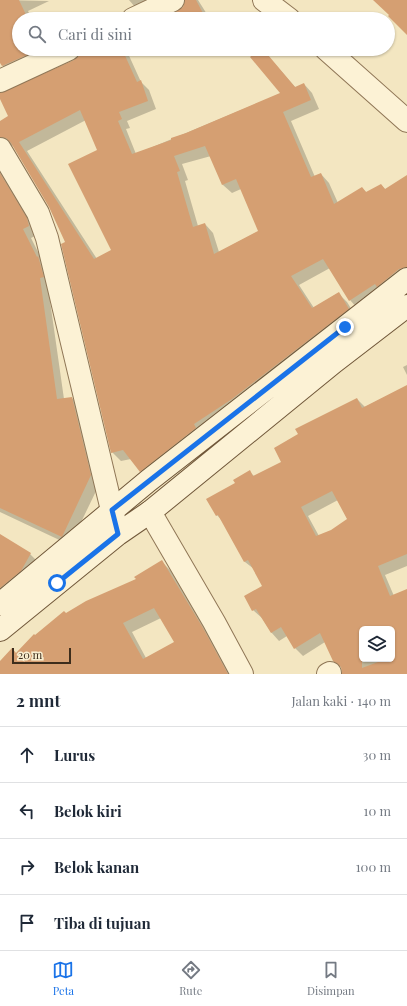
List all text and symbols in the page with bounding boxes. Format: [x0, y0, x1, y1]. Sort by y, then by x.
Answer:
search box [12, 12, 395, 56]
icon: search [26, 23, 48, 45]
text: Cari di sini [58, 24, 132, 44]
route end [336, 318, 354, 336]
route start [48, 574, 66, 592]
map controls [359, 626, 395, 662]
button: layers [359, 626, 395, 662]
scale bar [12, 646, 71, 665]
text: 20 m [18, 647, 42, 662]
text: 2 mnt [16, 689, 61, 711]
text: Jalan kaki · 140 m [292, 692, 391, 709]
icon: ahead [16, 744, 38, 766]
text: Lurus [54, 745, 95, 765]
text: 30 m [363, 746, 391, 763]
icon: left [16, 800, 38, 822]
text: Belok kiri [54, 801, 122, 821]
text: 10 m [364, 802, 391, 819]
icon: right [16, 856, 38, 878]
text: Belok kanan [54, 857, 139, 877]
text: 100 m [356, 858, 391, 875]
icon: arrive [16, 912, 38, 934]
text: Tiba di tujuan [54, 913, 151, 933]
tab: Peta [52, 959, 74, 998]
tab: Rute [179, 959, 202, 998]
tab: Disimpan [307, 959, 355, 998]

